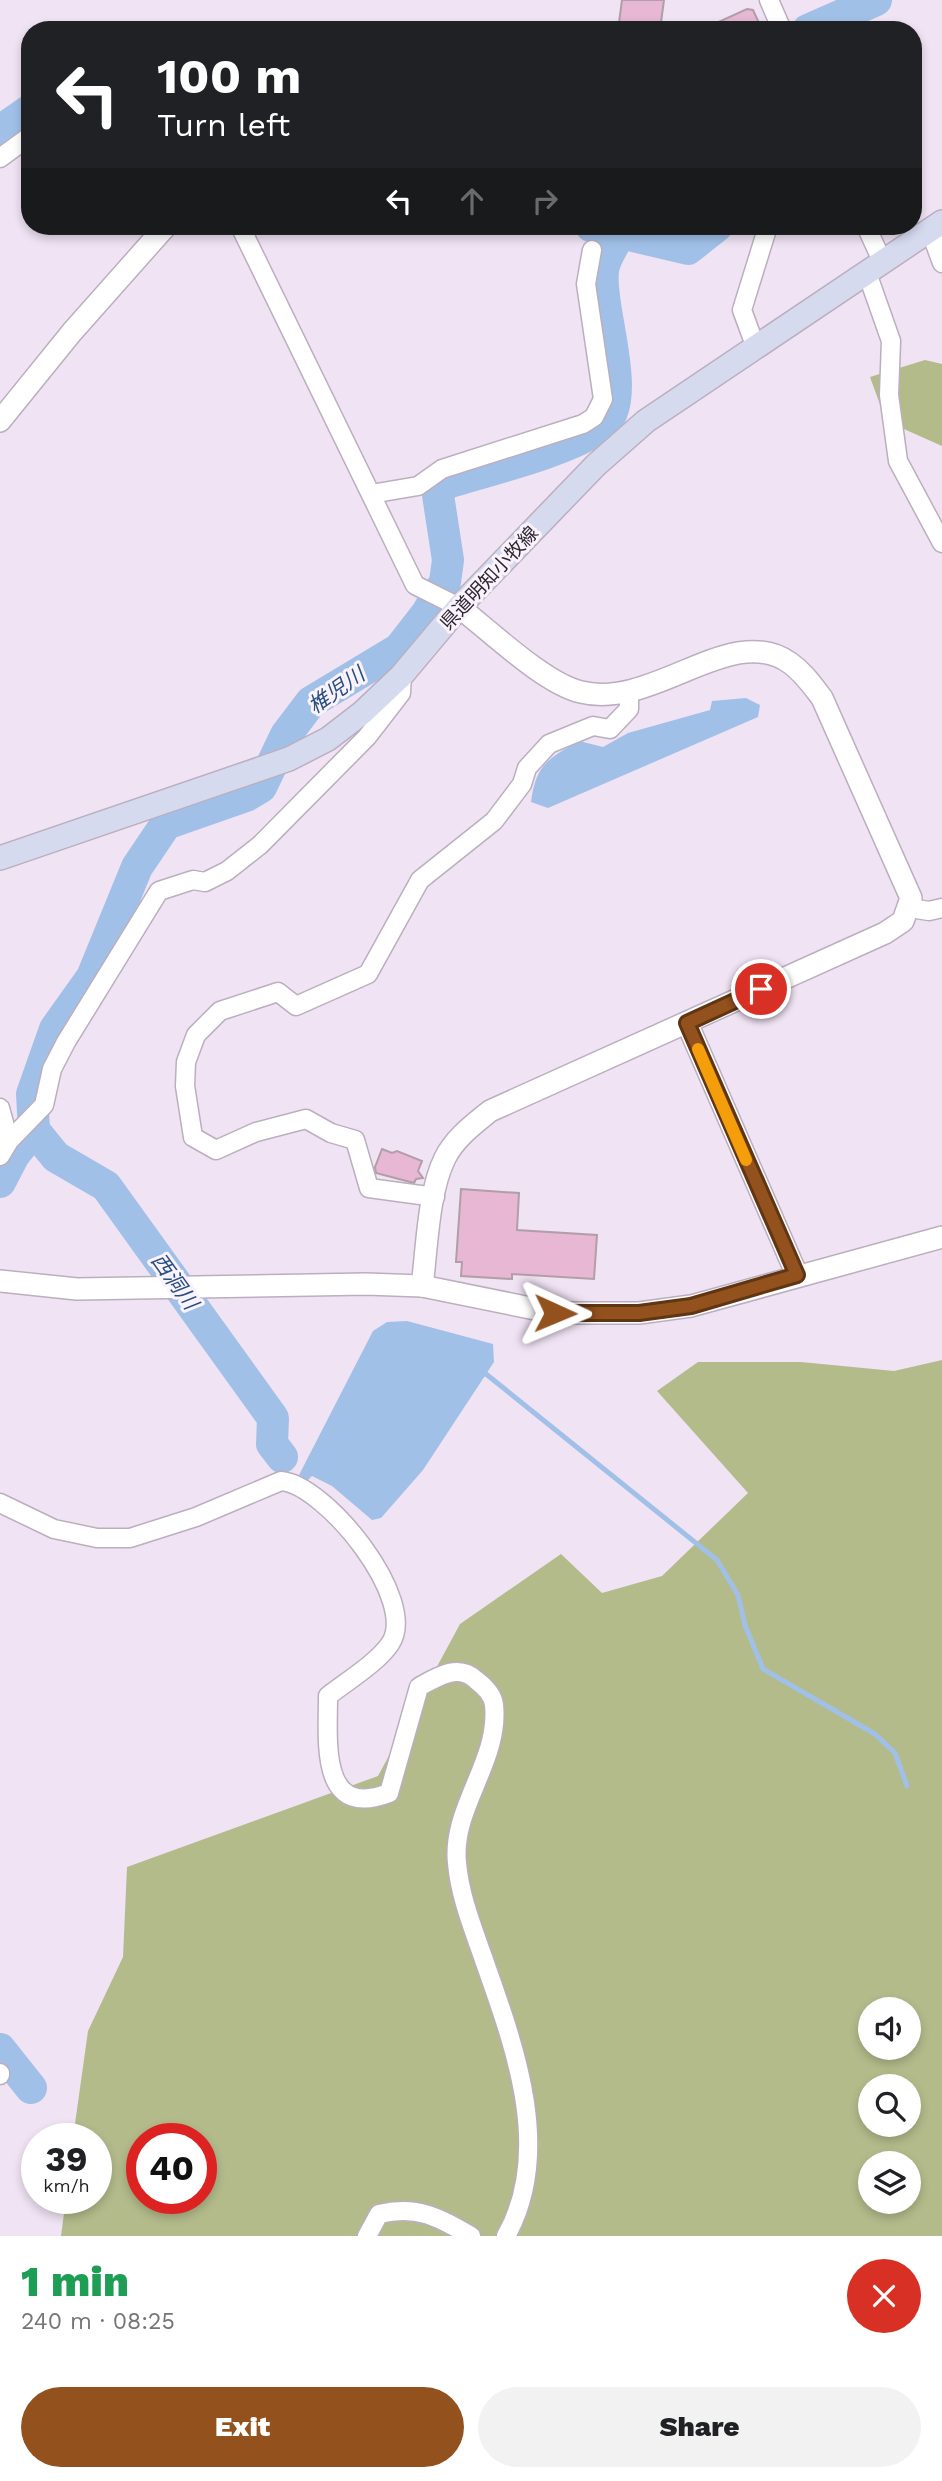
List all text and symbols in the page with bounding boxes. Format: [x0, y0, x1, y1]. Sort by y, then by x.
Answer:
text: 100 m [157, 47, 301, 105]
icon: left [42, 49, 133, 140]
text: Turn left [157, 106, 290, 144]
icon: left [380, 182, 418, 220]
icon: ahead [453, 182, 491, 220]
icon: right [526, 182, 564, 220]
street label: 県道明知小牧線 [435, 522, 543, 634]
water label: 椎児川 [303, 661, 371, 718]
pin [731, 959, 791, 1019]
icon: arrive [742, 970, 780, 1008]
water label: 西洞川 [146, 1248, 205, 1315]
position arrow [518, 1276, 592, 1350]
map controls [858, 1997, 921, 2214]
button: sound [858, 1997, 921, 2060]
button: search [858, 2074, 921, 2137]
speed limit sign: 40 [126, 2123, 217, 2214]
text: 39 [45, 2138, 88, 2180]
button: layers [858, 2151, 921, 2214]
text: km/h [43, 2175, 90, 2196]
text: 1 min [21, 2257, 129, 2306]
button: close [847, 2259, 921, 2333]
text: 240 m · 08:25 [21, 2308, 175, 2335]
button: Exit [21, 2387, 464, 2467]
button: Share [478, 2387, 921, 2467]

